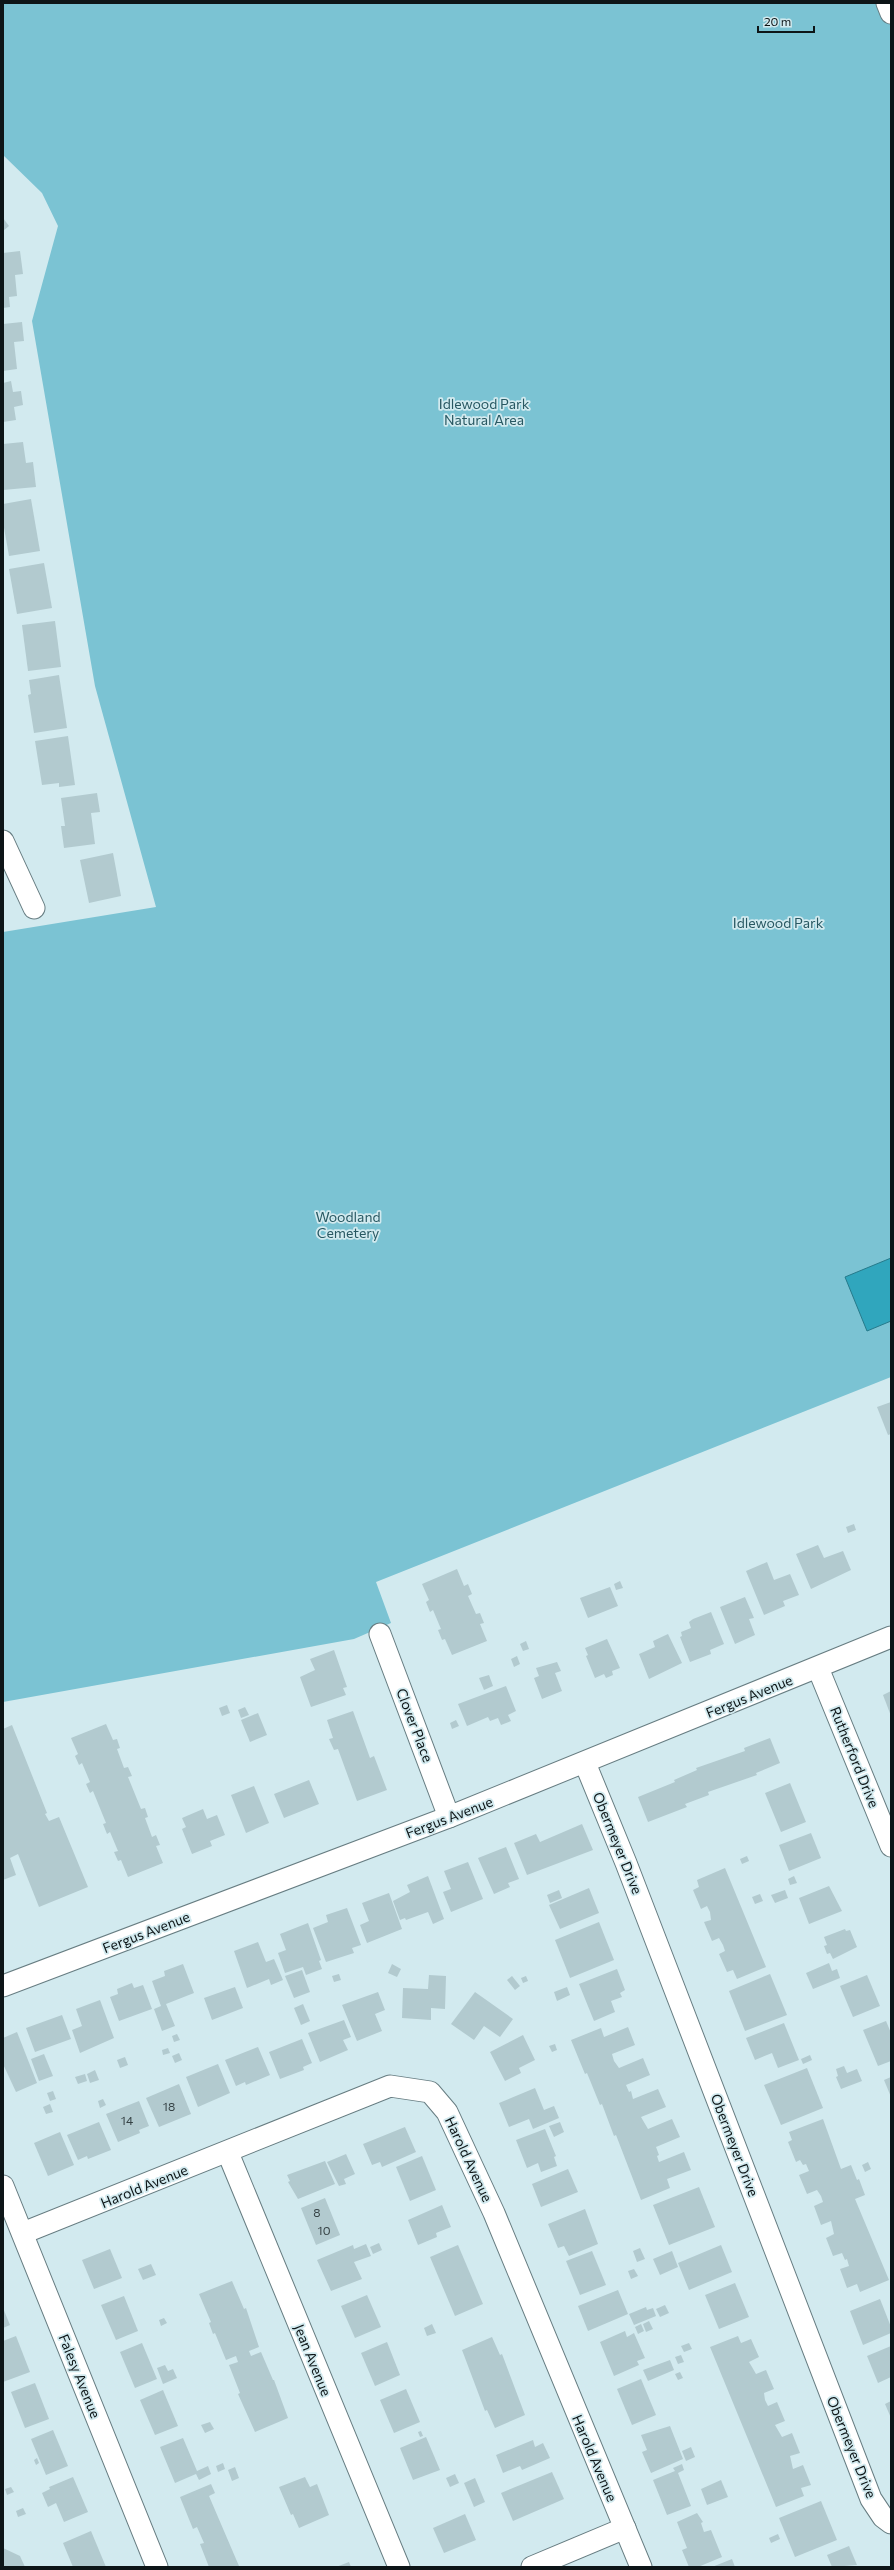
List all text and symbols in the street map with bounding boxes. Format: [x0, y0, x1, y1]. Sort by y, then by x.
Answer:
scale bar [758, 8, 814, 34]
text: 20 m [764, 14, 791, 28]
park label: Idlewood Park Natural Area [439, 395, 530, 428]
park label: Idlewood Park [733, 914, 824, 931]
park label: Woodland Cemetery [315, 1208, 381, 1241]
street label: Fergus Avenue [703, 1671, 795, 1721]
street label: Clover Place [393, 1686, 437, 1764]
street label: Rutherford Drive [827, 1704, 883, 1810]
street label: Obermeyer Drive [590, 1789, 646, 1897]
street label: Fergus Avenue [403, 1793, 495, 1841]
street label: Fergus Avenue [100, 1908, 192, 1956]
street label: Obermeyer Drive [708, 2091, 762, 2199]
house number: 18 [163, 2099, 175, 2113]
house number: 14 [121, 2113, 133, 2127]
street label: Harold Avenue [442, 2113, 496, 2205]
street label: Harold Avenue [98, 2161, 190, 2211]
house number: 8 [313, 2205, 321, 2219]
house number: 10 [318, 2223, 331, 2237]
street label: Jean Avenue [291, 2322, 335, 2398]
street label: Falesy Avenue [55, 2332, 105, 2420]
street label: Obermeyer Drive [824, 2393, 880, 2501]
street label: Harold Avenue [569, 2412, 621, 2504]

